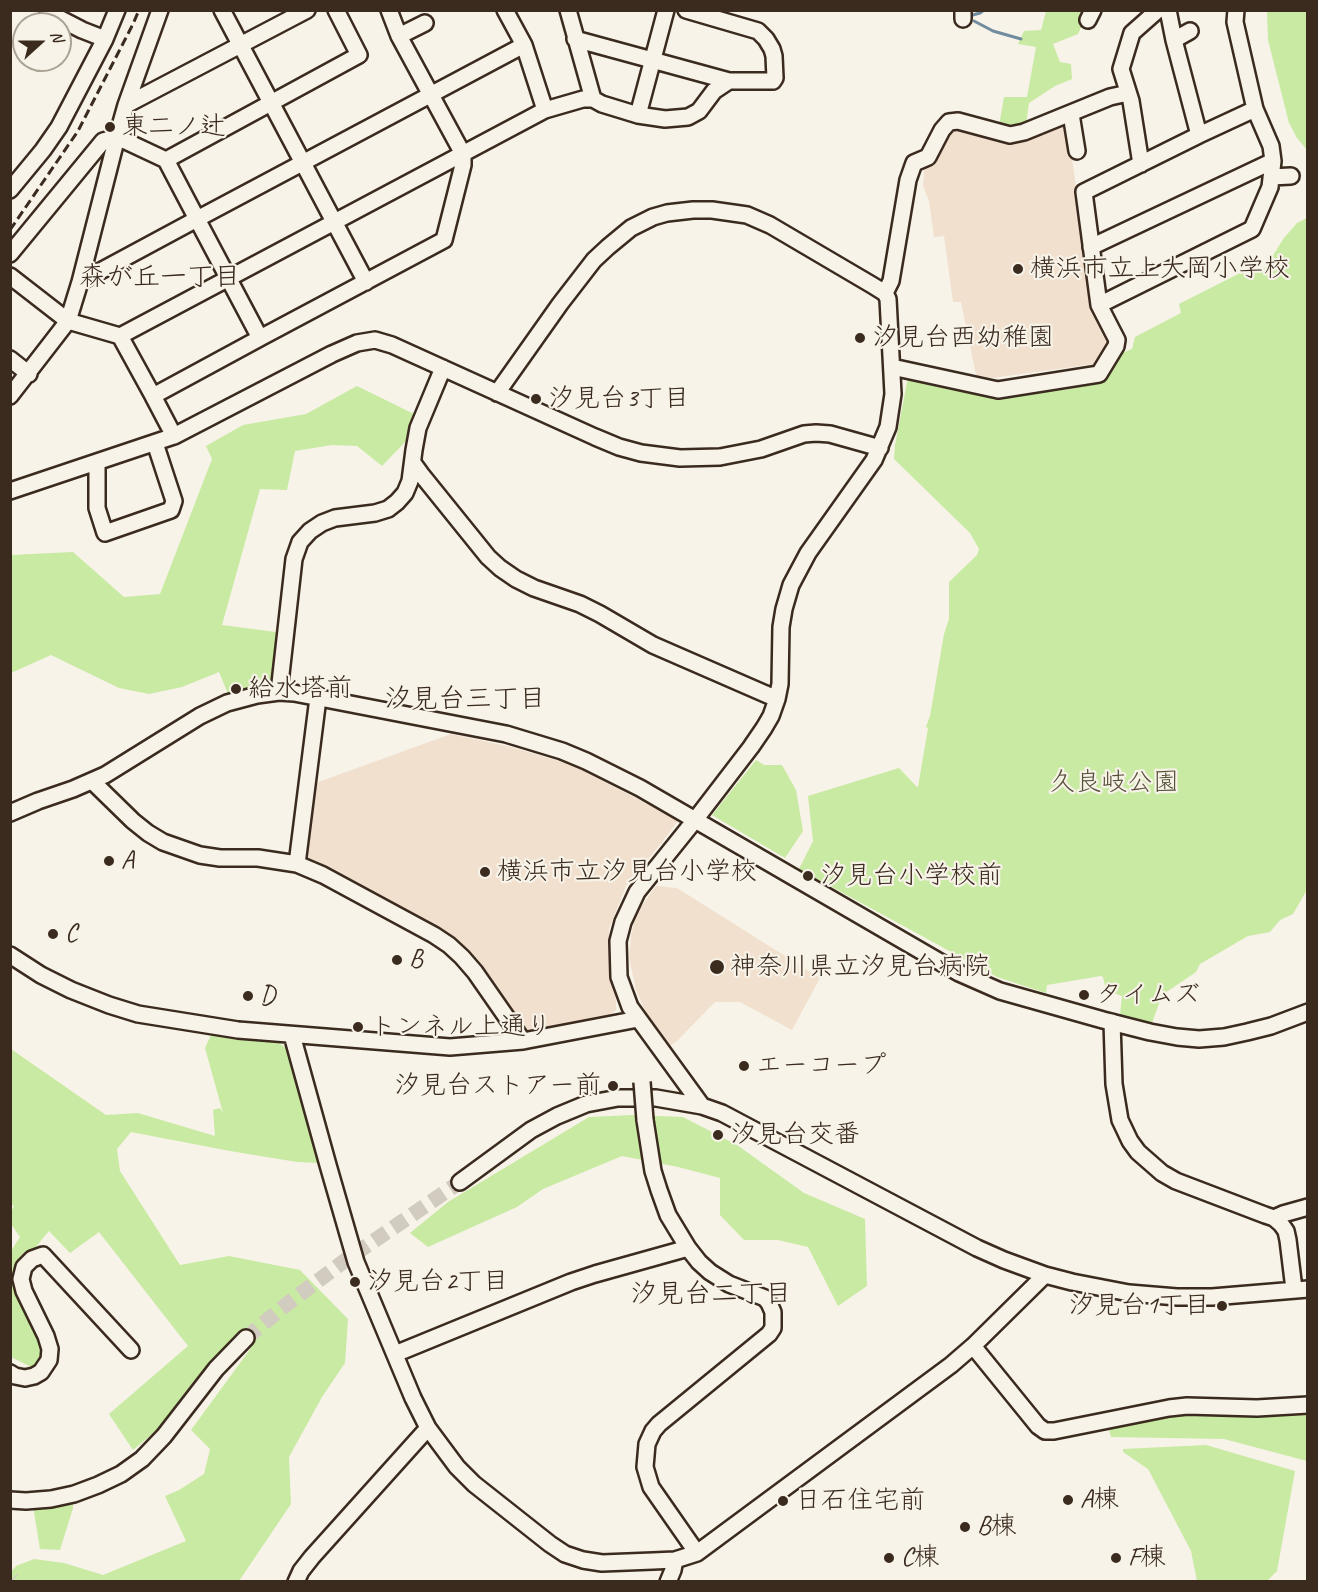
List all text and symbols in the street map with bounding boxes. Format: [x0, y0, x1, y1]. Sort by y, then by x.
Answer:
north arrow [12, 12, 72, 72]
text: N [46, 28, 68, 44]
place label: 東二ノ辻 [122, 111, 226, 143]
marker: 東二ノ辻 [103, 120, 117, 134]
place label: 横浜市立上大岡小学校 [1030, 253, 1290, 285]
district label: 森が丘一丁目 [79, 262, 241, 294]
marker: 横浜市立上大岡小学校 [1011, 262, 1025, 276]
place label: 汐見台西幼稚園 [872, 322, 1054, 354]
marker: 汐見台西幼稚園 [853, 331, 867, 345]
place label: 汐見台3丁目 [548, 383, 690, 415]
marker: 汐見台3丁目 [529, 392, 543, 406]
place label: 給水塔前 [248, 673, 352, 705]
marker: 給水塔前 [229, 682, 243, 696]
district label: 汐見台三丁目 [384, 684, 546, 716]
park label: 久良岐公園 [1049, 767, 1179, 799]
place label: A [121, 845, 134, 877]
marker: A [102, 854, 116, 868]
place label: 横浜市立汐見台小学校 [497, 856, 757, 888]
place label: 汐見台小学校前 [820, 860, 1002, 892]
marker: 横浜市立汐見台小学校 [478, 865, 492, 879]
marker: 汐見台小学校前 [801, 869, 815, 883]
place label: C [65, 918, 77, 950]
marker: C [46, 927, 60, 941]
place label: B [409, 944, 423, 976]
place label: 神奈川県立汐見台病院 [730, 951, 990, 983]
marker: B [390, 953, 404, 967]
marker: 神奈川県立汐見台病院 [708, 958, 726, 976]
place label: タイムズ [1096, 979, 1200, 1011]
place label: D [260, 980, 275, 1012]
marker: タイムズ [1077, 988, 1091, 1002]
marker: D [241, 989, 255, 1003]
place label: トンネル上通り [370, 1011, 552, 1043]
marker: トンネル上通り [351, 1020, 365, 1034]
place label: エーコープ [756, 1050, 886, 1082]
marker: エーコープ [737, 1059, 751, 1073]
place label: 汐見台ストアー前 [394, 1070, 601, 1102]
marker: 汐見台ストアー前 [606, 1079, 620, 1093]
place label: 汐見台交番 [730, 1119, 860, 1151]
marker: 汐見台交番 [711, 1128, 725, 1142]
place label: 汐見台2丁目 [367, 1266, 509, 1298]
marker: 汐見台2丁目 [348, 1275, 362, 1289]
district label: 汐見台二丁目 [630, 1279, 792, 1311]
place label: 汐見台1丁目 [1068, 1290, 1210, 1322]
marker: 汐見台1丁目 [1215, 1299, 1229, 1313]
place label: A棟 [1080, 1484, 1119, 1516]
place label: 日石住宅前 [795, 1485, 925, 1517]
marker: A棟 [1061, 1493, 1075, 1507]
marker: 日石住宅前 [776, 1494, 790, 1508]
place label: B棟 [977, 1511, 1017, 1543]
marker: B棟 [958, 1520, 972, 1534]
place label: C棟 [901, 1542, 939, 1574]
place label: F棟 [1128, 1542, 1166, 1574]
marker: C棟 [882, 1551, 896, 1565]
marker: F棟 [1109, 1551, 1123, 1565]

